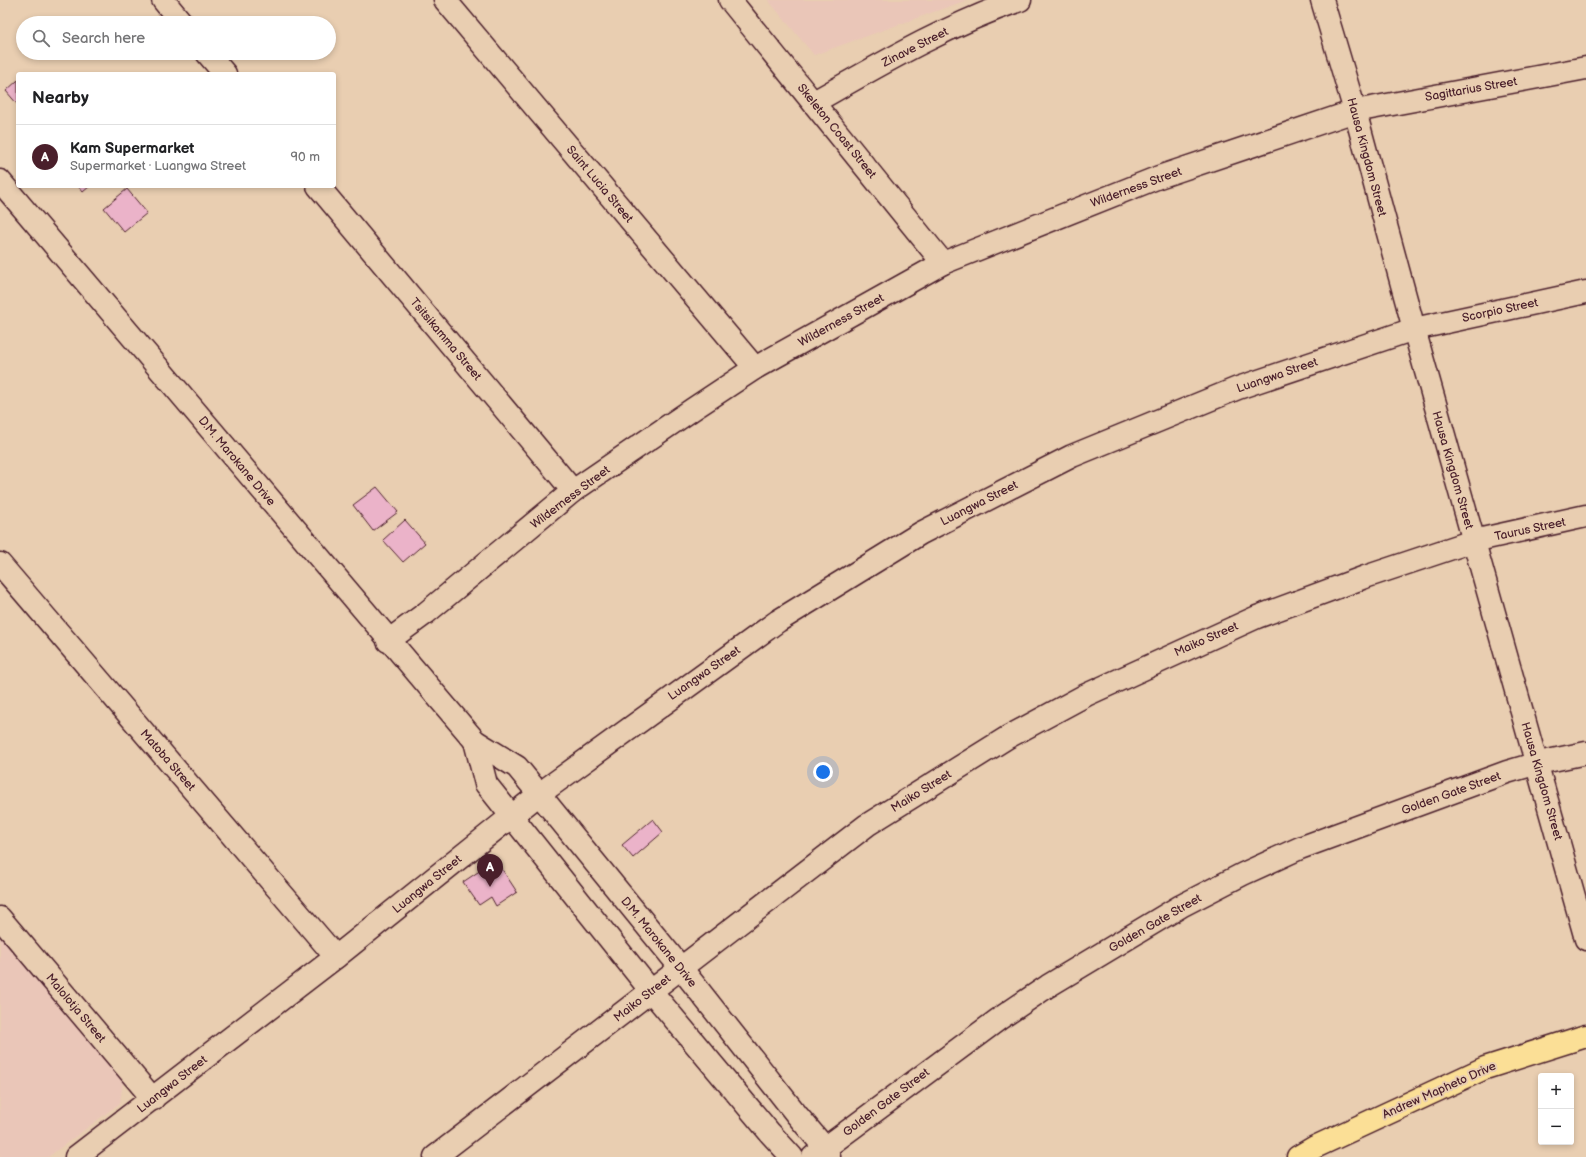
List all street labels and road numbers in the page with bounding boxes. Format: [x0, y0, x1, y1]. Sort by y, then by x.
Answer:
street label: Zinave Street [879, 24, 951, 71]
street label: Sagittarius Street [1424, 74, 1519, 105]
street label: Skeleton Coast Street [794, 81, 880, 182]
street label: Hausa Kingdom Street [1343, 96, 1390, 218]
street label: Saint Lucia Street [563, 143, 636, 226]
street label: Wilderness Street [1089, 164, 1184, 211]
street label: Wilderness Street [796, 291, 887, 350]
street label: Tsitsikamma Street [407, 295, 485, 384]
street label: Scorpio Street [1461, 295, 1540, 326]
street label: Luangwa Street [1235, 354, 1320, 396]
street label: Hausa Kingdom Street [1428, 409, 1477, 531]
street label: D.M. Marokane Drive [195, 414, 278, 509]
street label: Wilderness Street [528, 462, 613, 532]
street label: Luangwa Street [938, 477, 1021, 529]
street label: Taurus Street [1493, 515, 1567, 544]
street label: Maiko Street [1172, 619, 1241, 660]
street label: Luangwa Street [665, 643, 744, 704]
street label: Hausa Kingdom Street [1517, 720, 1566, 842]
street label: Matoba Street [137, 726, 199, 794]
street label: Maiko Street [888, 767, 955, 816]
street label: Golden Gate Street [1399, 768, 1503, 818]
street label: Luangwa Street [390, 852, 465, 917]
street label: Golden Gate Street [1106, 891, 1205, 956]
street label: D.M. Marokane Drive [617, 894, 700, 991]
street label: Malolotja Street [42, 971, 109, 1046]
street label: Maiko Street [611, 971, 674, 1025]
street label: Luangwa Street [134, 1052, 211, 1116]
street label: Andrew Mapheto Drive [1380, 1059, 1498, 1122]
street label: Golden Gate Street [840, 1065, 933, 1140]

